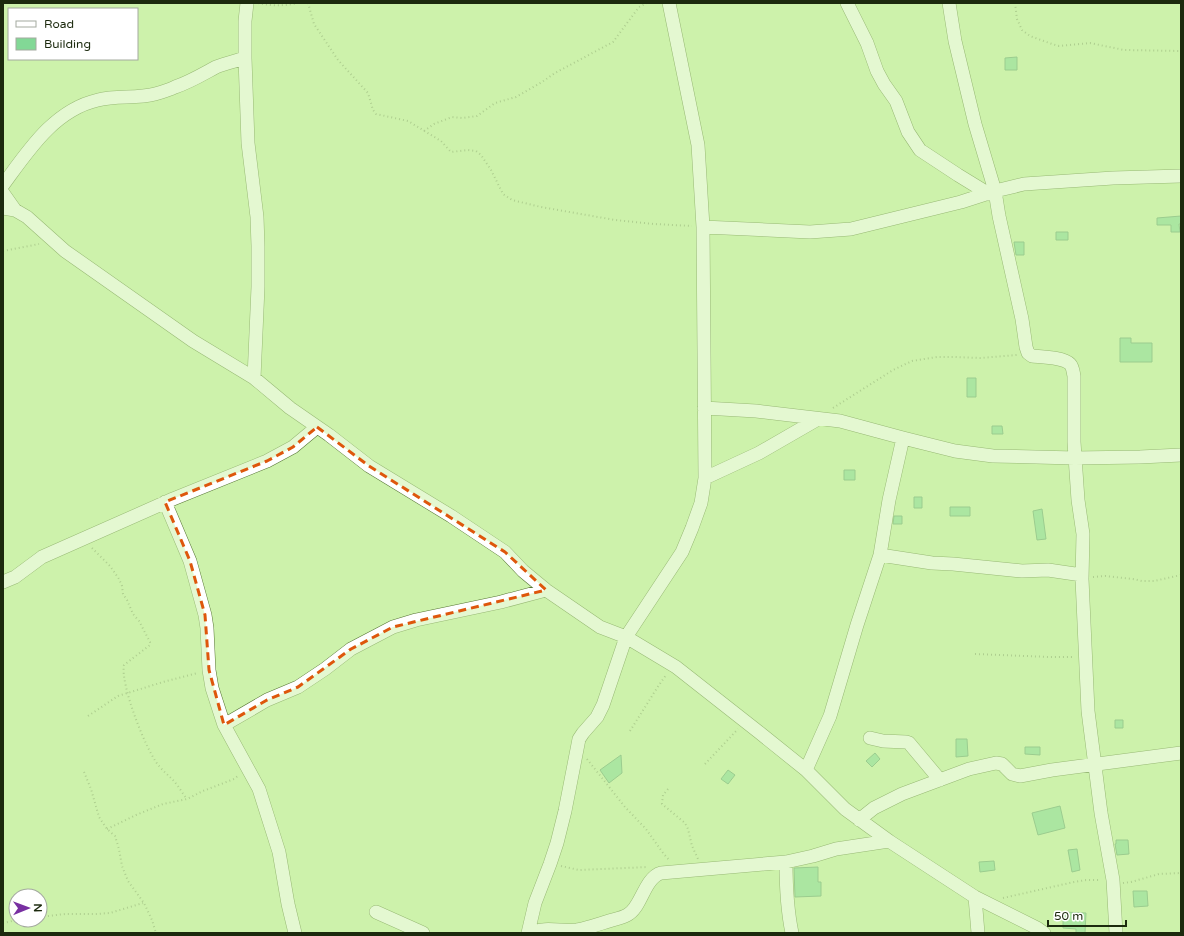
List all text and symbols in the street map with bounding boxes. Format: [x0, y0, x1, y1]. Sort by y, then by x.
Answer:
legend [8, 8, 138, 60]
text: Road [44, 17, 74, 31]
text: Building [44, 37, 91, 51]
north arrow [8, 888, 48, 928]
scale bar [1048, 902, 1126, 928]
text: N [31, 903, 44, 912]
text: 50 m [1054, 909, 1083, 923]

